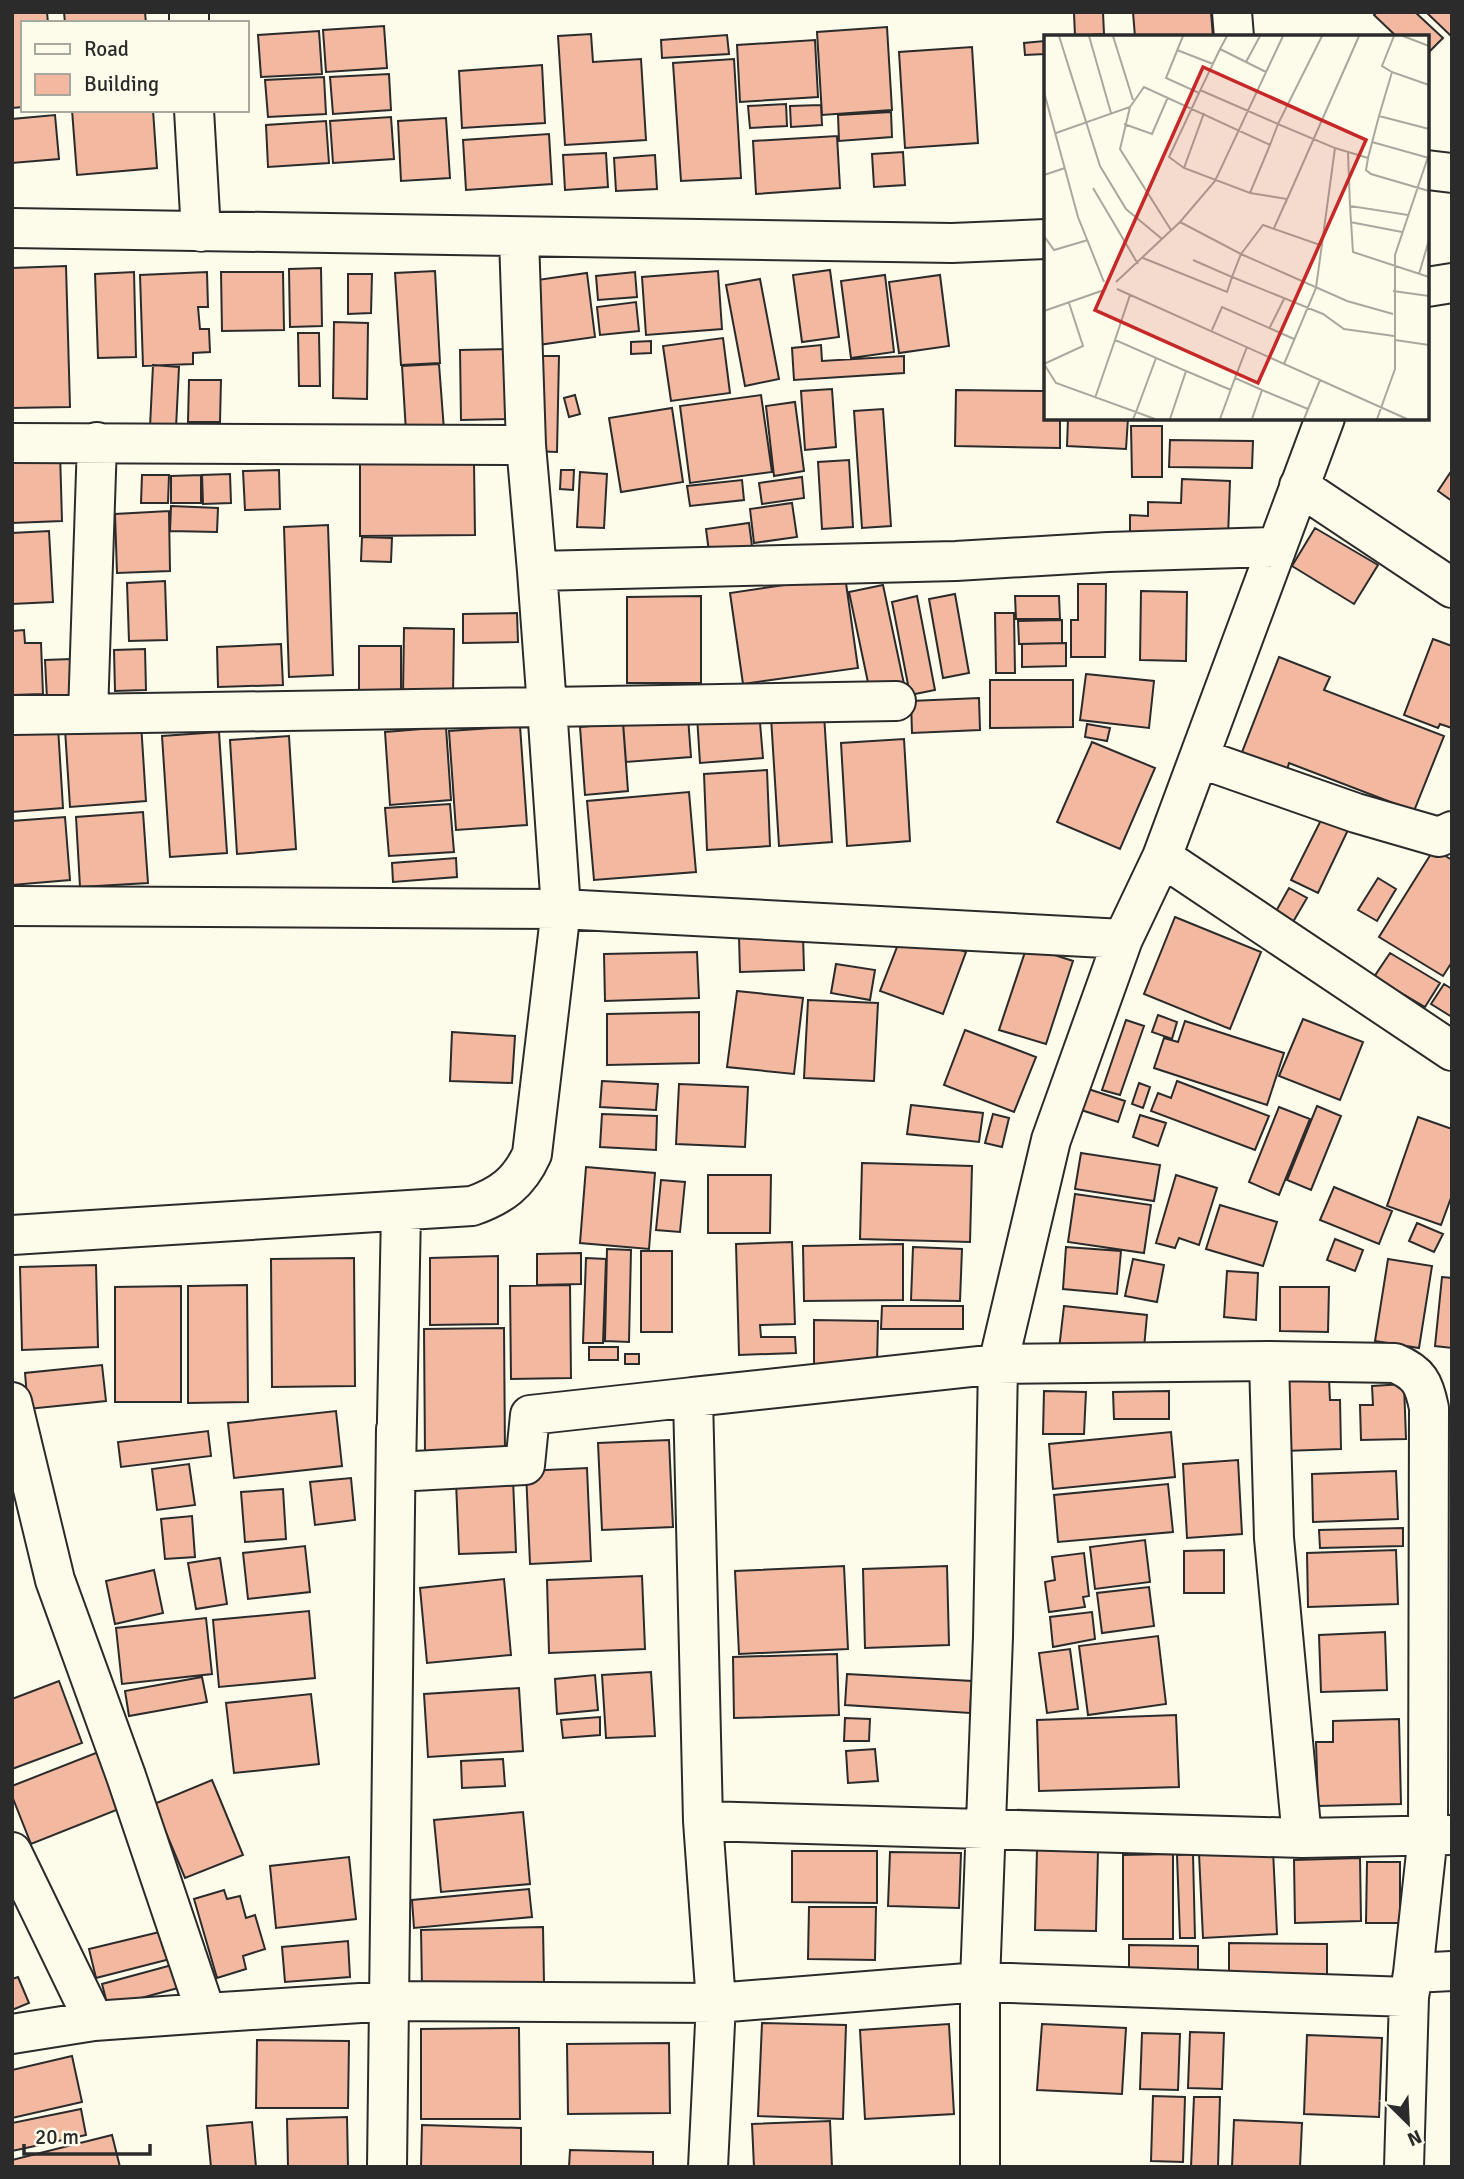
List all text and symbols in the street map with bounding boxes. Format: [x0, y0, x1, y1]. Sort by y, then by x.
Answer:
legend [21, 21, 248, 112]
inset map [1044, 35, 1429, 420]
text: Road [84, 36, 129, 62]
text: Building [84, 71, 159, 97]
north arrow [1373, 2088, 1443, 2158]
scale bar [24, 2112, 150, 2156]
text: 20 m [35, 2124, 79, 2150]
text: N [1404, 2124, 1425, 2151]

